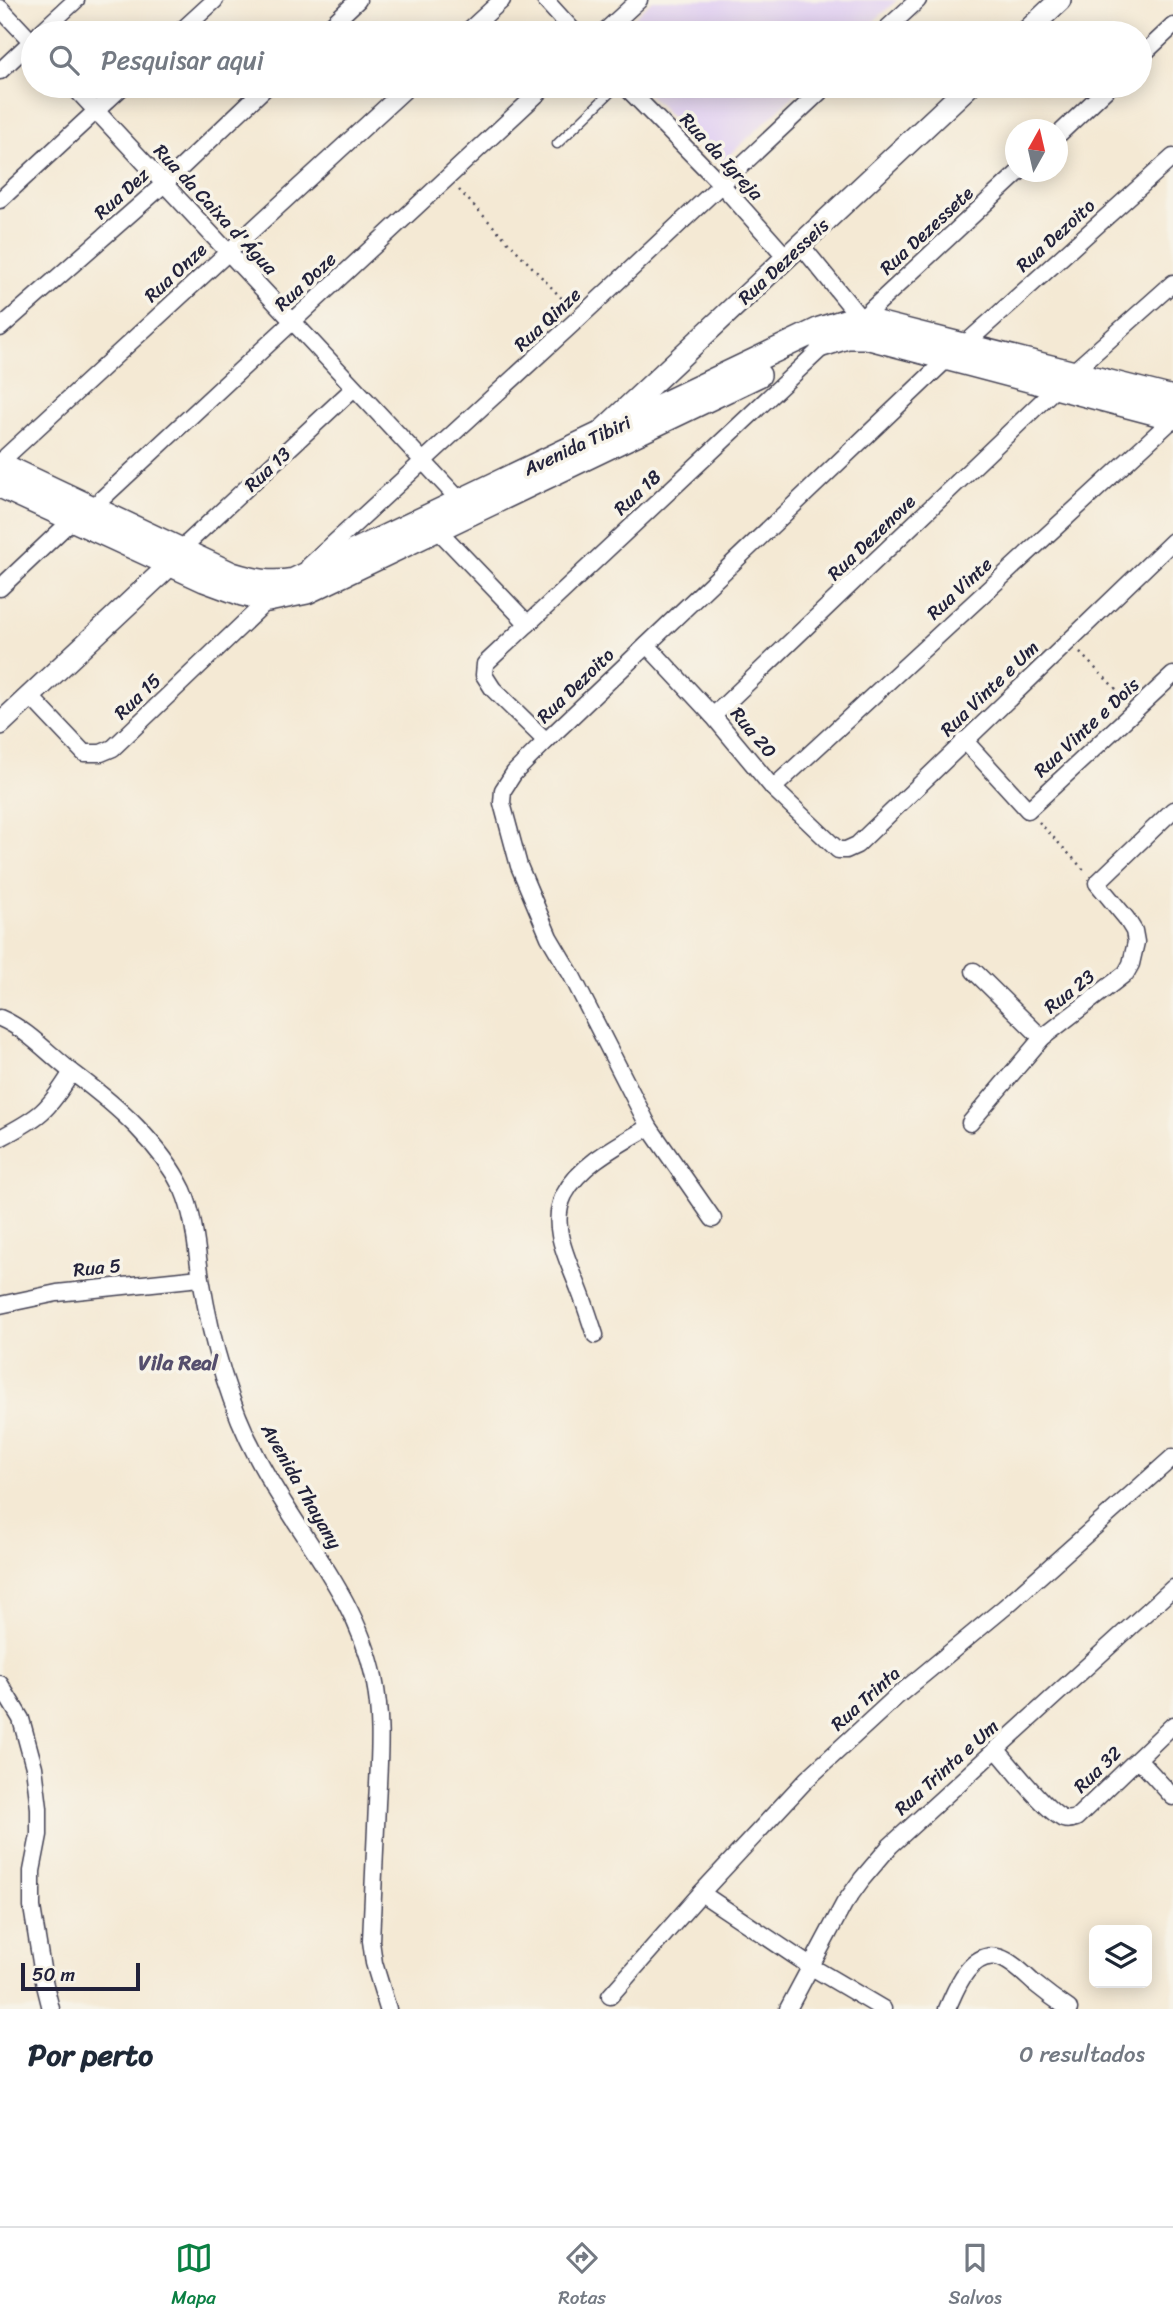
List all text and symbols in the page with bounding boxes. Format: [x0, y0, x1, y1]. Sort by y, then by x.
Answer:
search box [21, 21, 1152, 98]
text: Pesquisar aqui [101, 37, 264, 83]
icon: search [45, 41, 83, 79]
street label: Rua da Igreja [672, 104, 772, 209]
north arrow [1005, 119, 1068, 182]
street label: Rua da Caixa d'Água [145, 136, 286, 283]
street label: Rua Dez [86, 158, 158, 228]
street label: Rua Dezessete [871, 178, 981, 283]
street label: Rua Dezoito [1008, 190, 1103, 281]
street label: Rua Dezesseis [730, 210, 837, 313]
street label: Rua Onze [136, 234, 215, 311]
street label: Rua Doze [266, 243, 344, 319]
street label: Rua Qinze [506, 279, 589, 360]
street label: Avenida Tibiri [517, 406, 637, 485]
street label: Rua 13 [236, 438, 299, 500]
street label: Rua 18 [606, 461, 669, 523]
street label: Rua Dezenove [819, 486, 924, 589]
street label: Rua Vinte [918, 549, 1000, 628]
street label: Rua Vinte e Um [932, 632, 1047, 745]
street label: Rua Dezoito [529, 639, 622, 731]
street label: Rua 15 [106, 665, 169, 728]
street label: Rua Vinte e Dois [1026, 669, 1147, 786]
street label: Rua 20 [722, 699, 785, 766]
street label: Rua 23 [1036, 960, 1103, 1022]
street label: Rua 5 [72, 1249, 123, 1286]
district label: Vila Real [138, 1344, 219, 1382]
street label: Avenida Thayany [252, 1416, 351, 1556]
street label: Rua Trinta [823, 1657, 908, 1739]
street label: Rua Trinta e Um [886, 1711, 1007, 1824]
street label: Rua 32 [1065, 1737, 1130, 1801]
map controls [1089, 1925, 1152, 1988]
button: layers [1089, 1925, 1152, 1988]
text: 50 m [32, 1958, 75, 1991]
scale bar [21, 1960, 140, 1992]
text: Por perto [28, 2028, 153, 2082]
text: 0 resultados [1019, 2034, 1145, 2075]
tab: Mapa [171, 2239, 216, 2314]
tab: Rotas [558, 2239, 606, 2314]
tab: Salvos [949, 2239, 1002, 2314]

